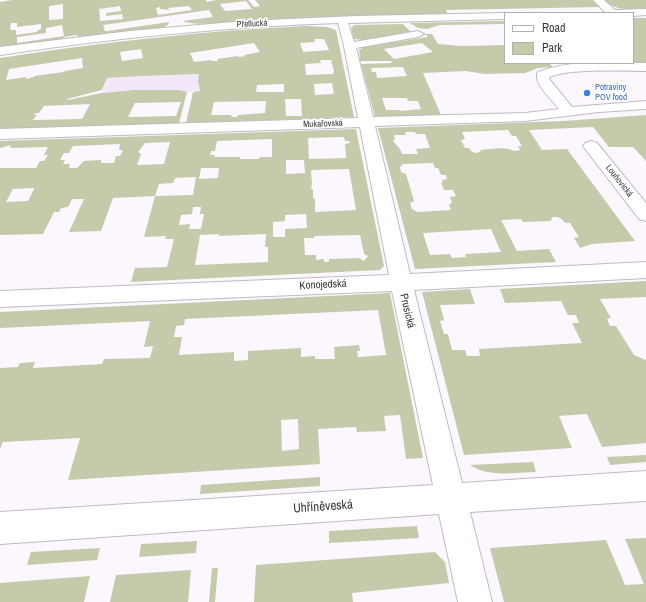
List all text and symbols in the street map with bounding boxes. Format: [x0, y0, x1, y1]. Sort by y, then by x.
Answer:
legend [504, 12, 634, 64]
street label: Přetlucká [236, 18, 268, 30]
text: Road [542, 20, 566, 36]
text: Park [542, 40, 562, 56]
place label: Potraviny POV food [595, 83, 627, 104]
marker: Potraviny POV food [582, 88, 592, 98]
street label: Mukařovská [303, 118, 343, 130]
street label: Louňovická [603, 163, 635, 199]
street label: Konojedská [299, 277, 347, 293]
street label: Prusická [397, 292, 417, 330]
street label: Uhříněveská [293, 497, 353, 517]

